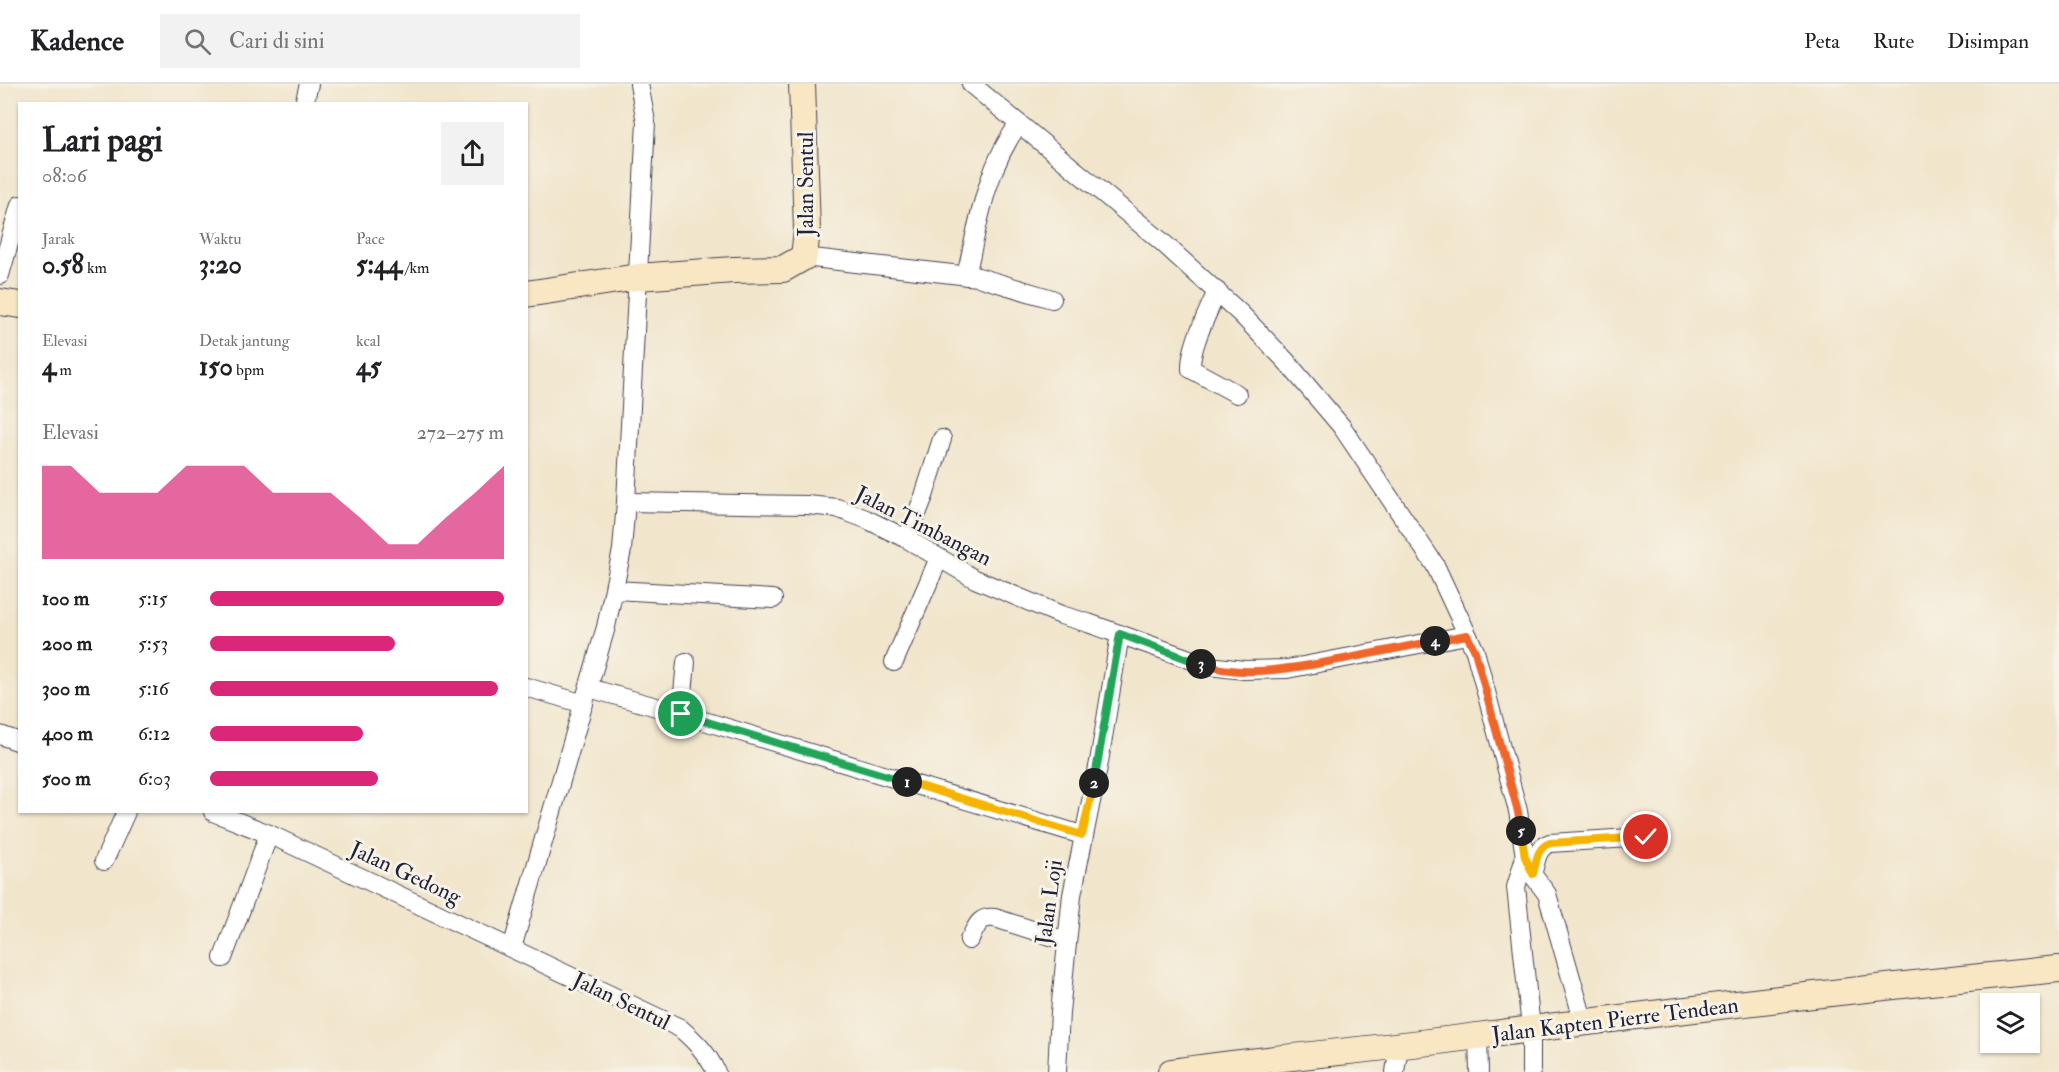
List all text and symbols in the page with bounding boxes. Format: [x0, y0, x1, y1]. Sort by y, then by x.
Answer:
search box [160, 14, 580, 68]
text: Kadence [30, 24, 124, 59]
icon: search [181, 25, 214, 58]
text: Cari di sini [229, 27, 325, 55]
text: Peta [1804, 28, 1840, 55]
text: Rute [1873, 28, 1914, 55]
text: Disimpan [1947, 28, 2029, 55]
text: Lari pagi [42, 120, 163, 161]
button: share [441, 122, 504, 185]
street label: Jalan Sentul [792, 131, 820, 237]
text: 08:06 [42, 163, 87, 188]
text: Jarak [42, 229, 75, 249]
text: Waktu [199, 229, 241, 249]
text: Pace [356, 229, 385, 249]
text: 0.58 [42, 249, 84, 281]
text: 3:20 [199, 249, 242, 281]
text: 5:44 [356, 249, 402, 281]
text: km [84, 258, 107, 278]
text: /km [402, 258, 429, 278]
text: Elevasi [42, 331, 87, 351]
text: Detak jantung [199, 331, 290, 351]
text: kcal [356, 331, 381, 351]
text: 4 [42, 351, 56, 383]
text: 150 [199, 351, 233, 383]
text: 45 [356, 351, 381, 383]
text: m [56, 360, 72, 380]
text: bpm [233, 360, 264, 380]
text: Elevasi [42, 420, 99, 445]
text: 272–275 m [417, 420, 504, 445]
street label: Jalan Timbangan [850, 479, 996, 572]
text: 100 m [42, 586, 89, 611]
text: 5:15 [138, 586, 168, 611]
pin: 4 [1420, 626, 1450, 656]
text: 200 m [42, 631, 92, 656]
text: 5:53 [138, 631, 168, 656]
text: 4 [1431, 631, 1439, 651]
pin: 3 [1186, 649, 1216, 679]
text: 3 [1198, 654, 1204, 674]
text: 300 m [42, 676, 90, 701]
text: 5:16 [138, 676, 169, 701]
pin [655, 688, 706, 739]
icon: arrive [664, 697, 697, 730]
text: 400 m [42, 721, 93, 746]
text: 6:12 [138, 721, 170, 746]
text: 500 m [42, 766, 91, 791]
text: 6:03 [138, 766, 171, 791]
pin: 1 [892, 767, 922, 797]
pin: 2 [1079, 768, 1109, 798]
text: 1 [904, 772, 910, 792]
text: 2 [1090, 773, 1098, 793]
pin [1620, 811, 1671, 862]
pin: 5 [1506, 816, 1536, 846]
icon: check [1629, 820, 1662, 853]
text: 5 [1517, 821, 1525, 841]
street label: Jalan Gedong [345, 835, 467, 911]
street label: Jalan Loji [1029, 858, 1069, 948]
street label: Jalan Sentul [567, 965, 675, 1037]
street label: Jalan Kapten Pierre Tendean [1489, 991, 1740, 1050]
map controls [1980, 993, 2040, 1053]
button: layers [1980, 993, 2040, 1053]

